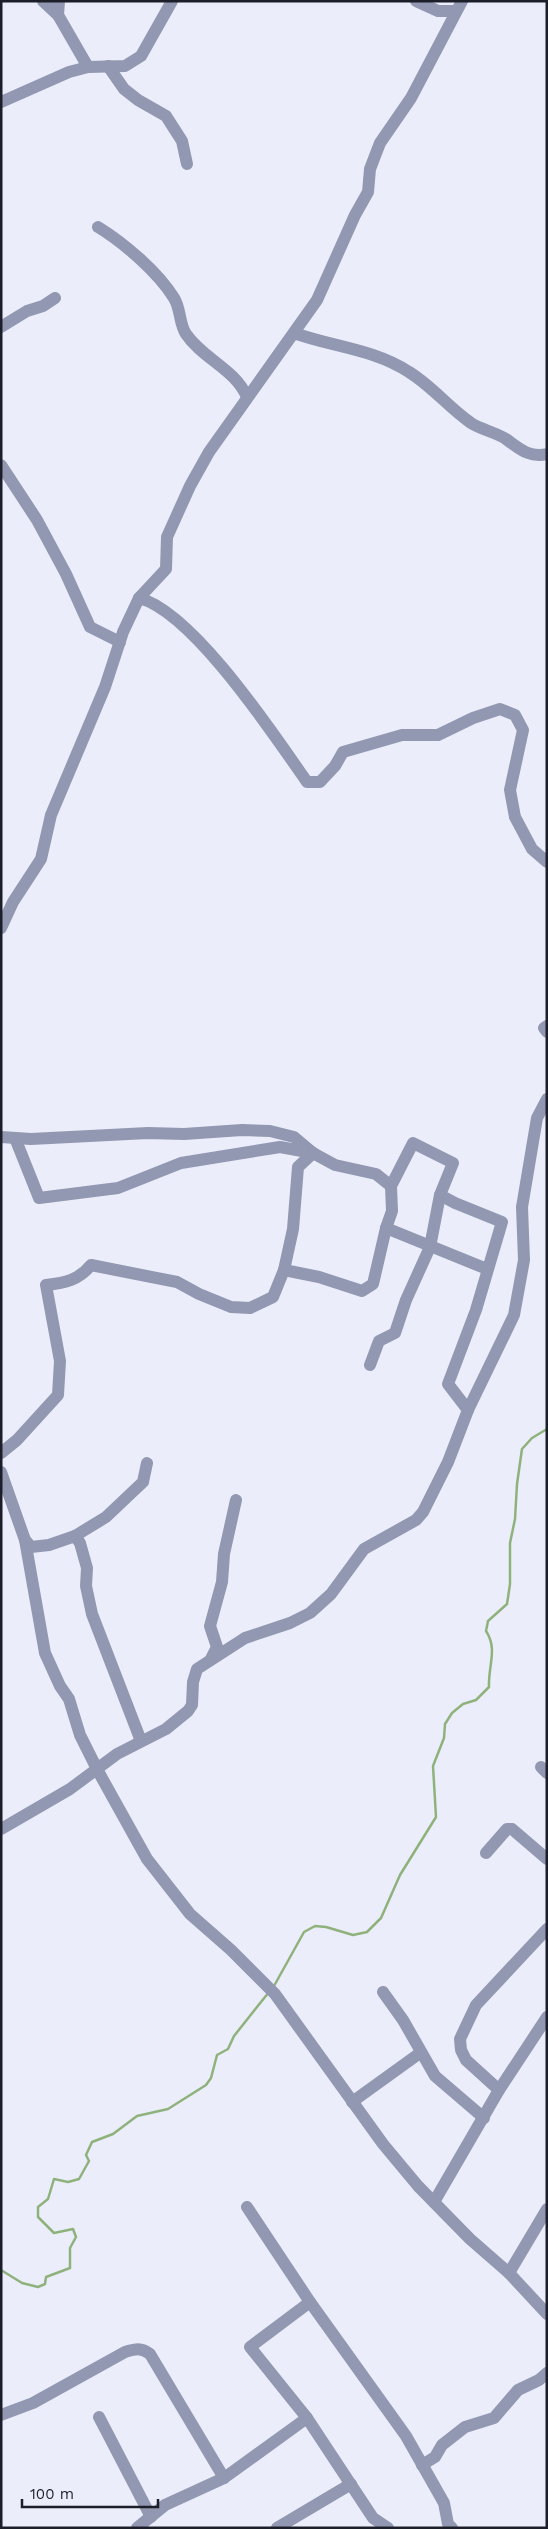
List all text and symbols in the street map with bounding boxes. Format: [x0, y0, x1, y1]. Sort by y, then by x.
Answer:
scale bar [22, 2476, 159, 2508]
text: 100 m [30, 2485, 74, 2503]

